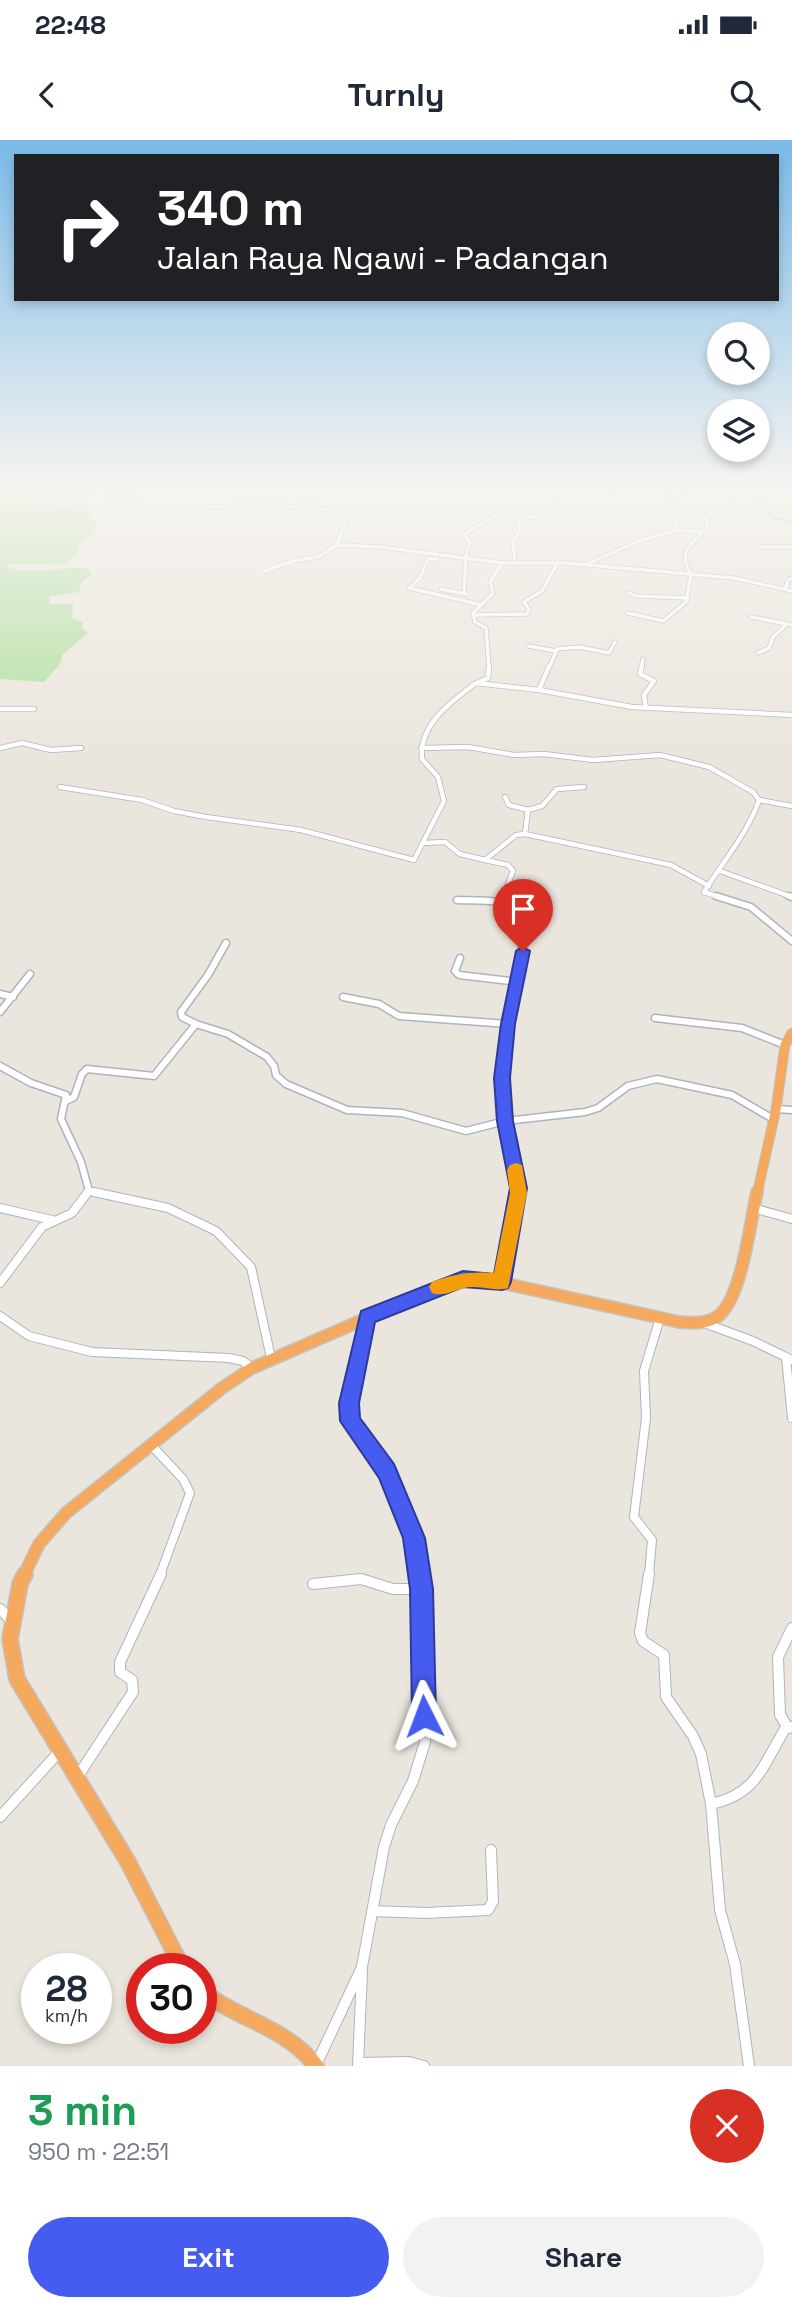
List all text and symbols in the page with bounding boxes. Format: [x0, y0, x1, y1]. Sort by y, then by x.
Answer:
text: 22:48 [35, 8, 106, 42]
text: Turnly [348, 75, 444, 115]
icon: back [28, 76, 66, 114]
icon: search [726, 76, 764, 114]
text: 340 m [157, 177, 304, 239]
icon: right [42, 182, 133, 273]
text: Jalan Raya Ngawi - Padangan [157, 238, 609, 278]
map controls [707, 322, 770, 462]
button: search [707, 322, 770, 385]
button: layers [707, 399, 770, 462]
pin [493, 879, 553, 951]
icon: arrive [504, 890, 542, 928]
position arrow [387, 1679, 461, 1753]
speed limit sign: 30 [126, 1953, 217, 2044]
text: 28 [46, 1967, 87, 2011]
text: km/h [45, 2004, 88, 2027]
text: 3 min [28, 2084, 137, 2137]
button: close [690, 2089, 764, 2163]
text: 950 m · 22:51 [28, 2137, 169, 2167]
button: Exit [28, 2217, 389, 2297]
button: Share [403, 2217, 764, 2297]

